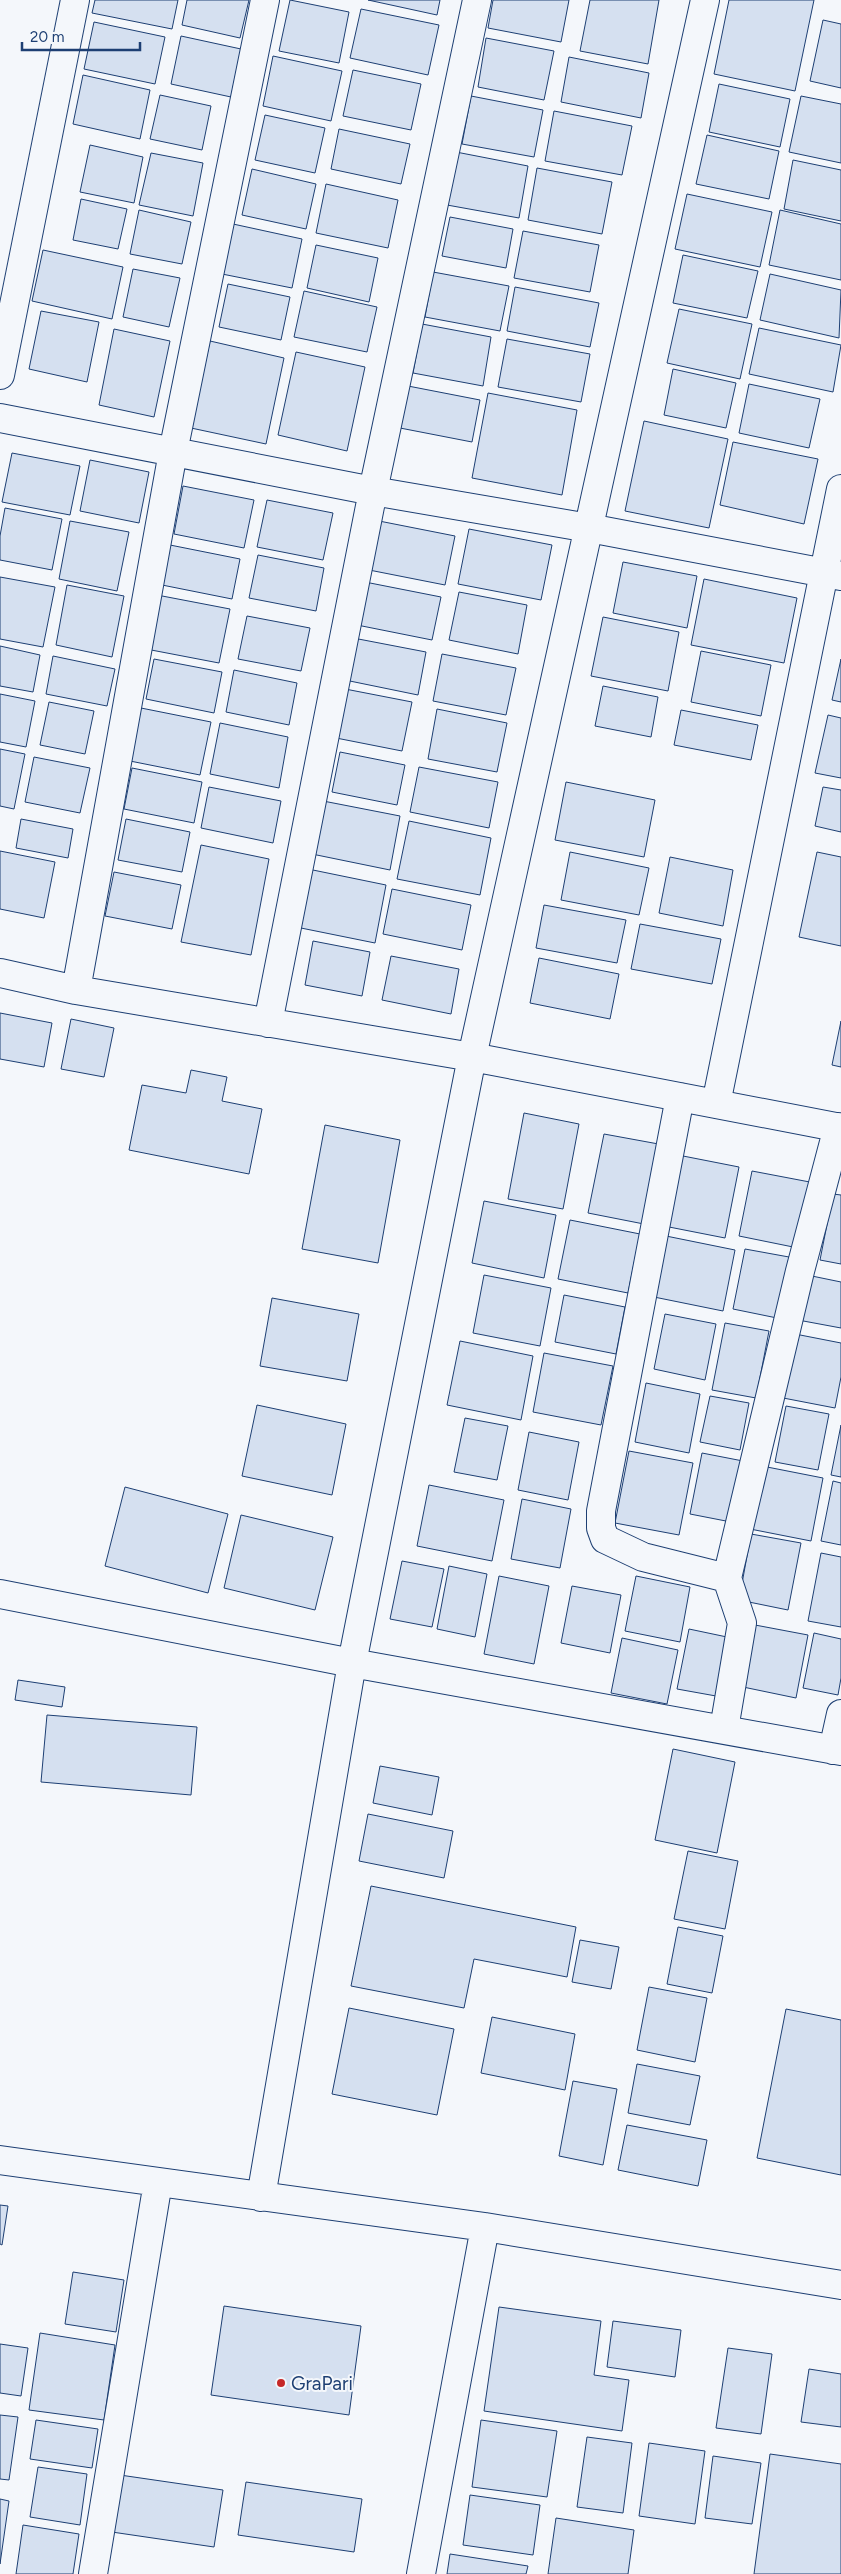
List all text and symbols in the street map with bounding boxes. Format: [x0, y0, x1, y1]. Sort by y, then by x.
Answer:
scale bar [22, 20, 140, 52]
text: 20 m [30, 28, 64, 46]
place label: GraPari [291, 2372, 353, 2395]
marker: GraPari [275, 2377, 287, 2389]

